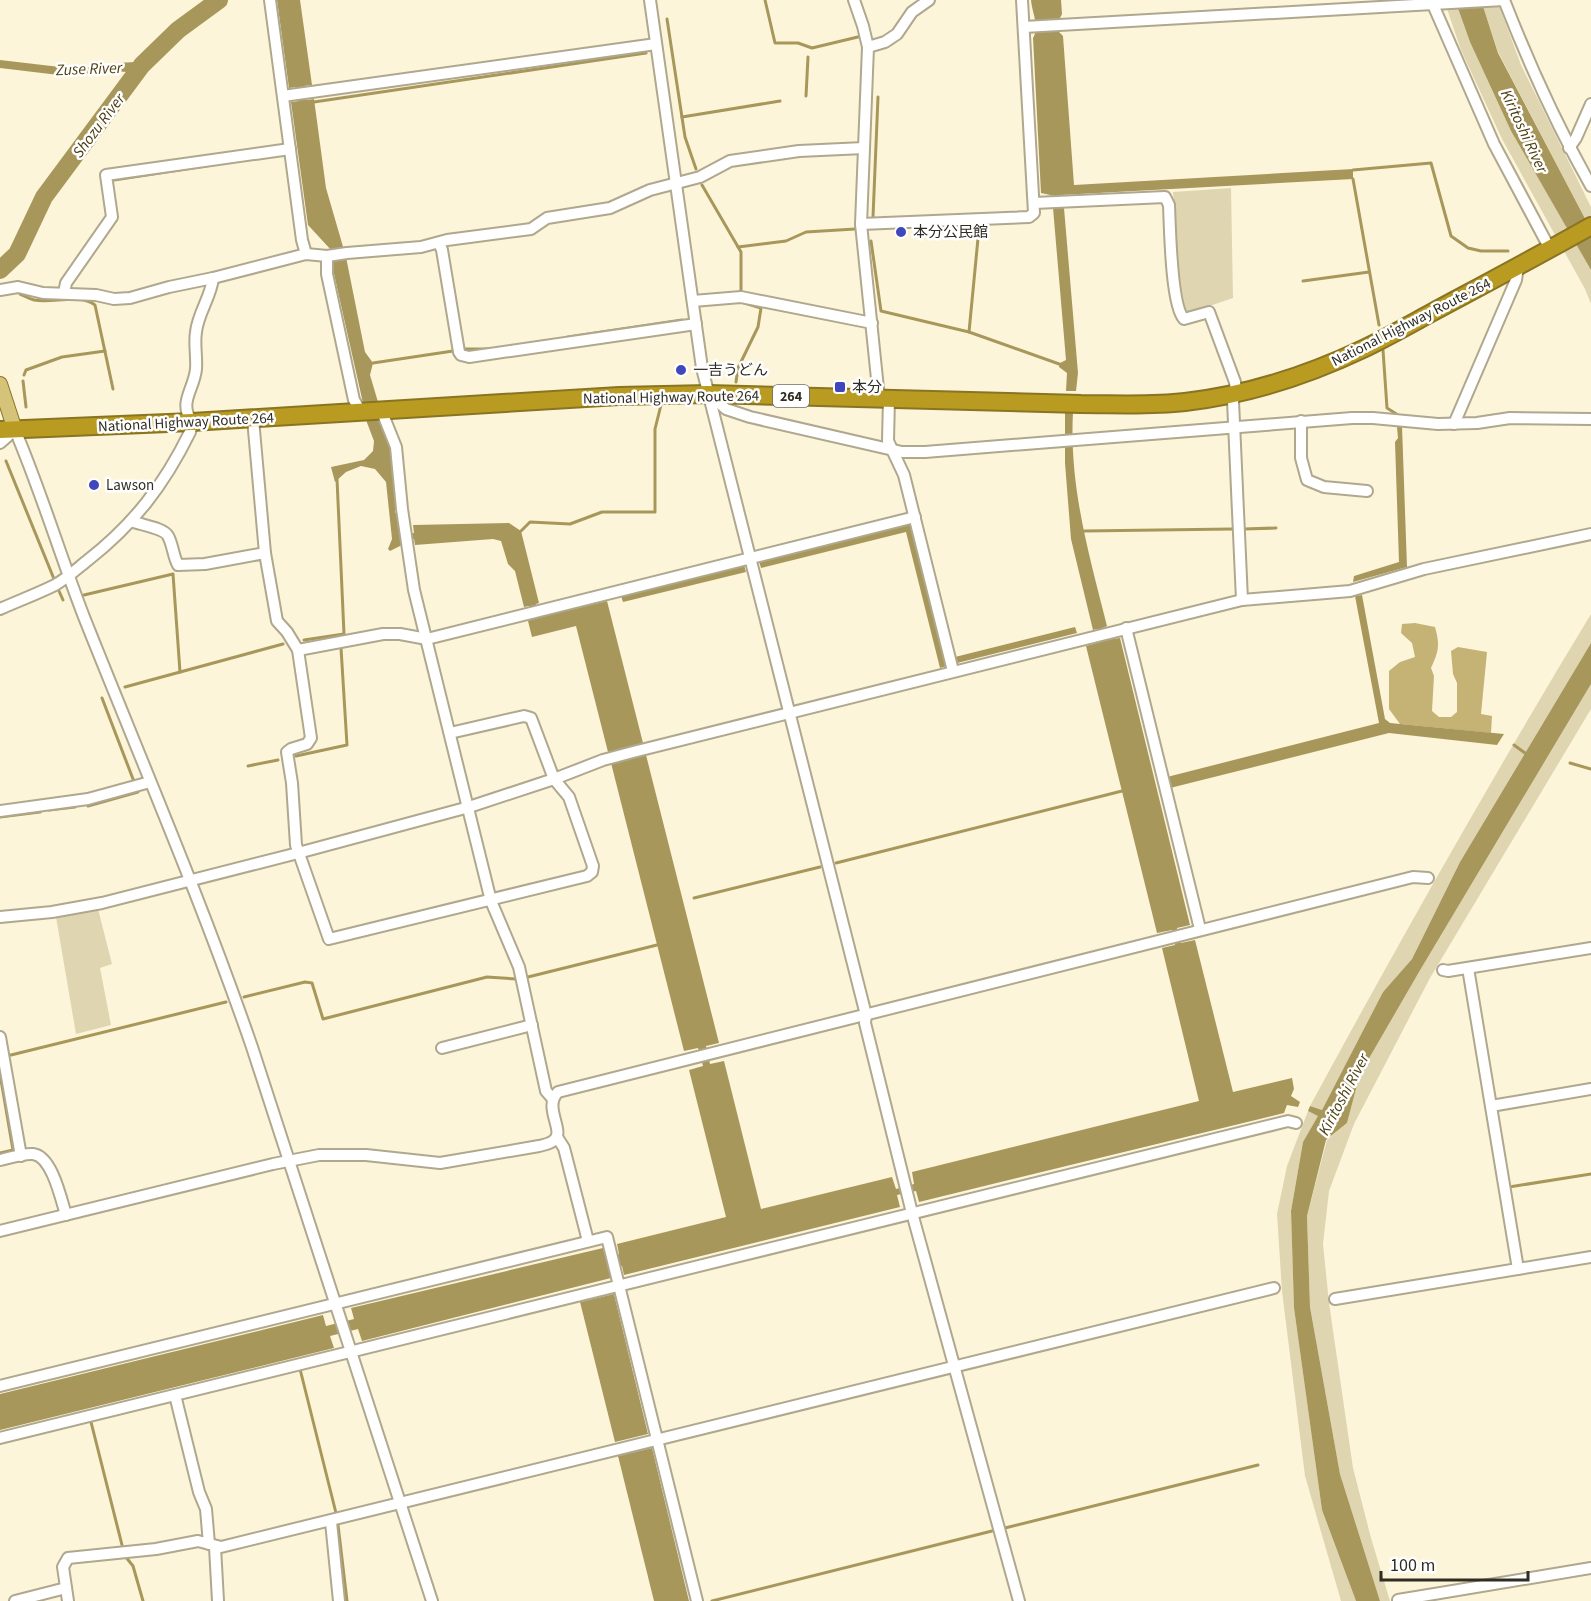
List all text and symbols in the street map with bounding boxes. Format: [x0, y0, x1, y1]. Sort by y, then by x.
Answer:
water label: Zuse River [55, 57, 124, 81]
water label: Kiritoshi River [1495, 86, 1554, 178]
water label: Shozu River [67, 88, 131, 162]
place label: 本分公民館 [913, 222, 988, 243]
marker: 本分公民館 [894, 225, 908, 239]
street label: National Highway Route 264 [1328, 273, 1495, 372]
place label: 一吉うどん [693, 360, 768, 381]
marker: 一吉うどん [674, 363, 688, 377]
place label: 本分 [852, 377, 882, 398]
marker: 本分 [833, 380, 847, 394]
street label: National Highway Route 264 [583, 385, 760, 410]
road number: 264 [773, 385, 809, 407]
street label: National Highway Route 264 [97, 407, 275, 438]
place label: Lawson [106, 475, 154, 496]
marker: Lawson [87, 478, 101, 492]
water label: Kiritoshi River [1313, 1048, 1375, 1139]
scale bar [1381, 1544, 1528, 1582]
text: 100 m [1390, 1553, 1435, 1578]

